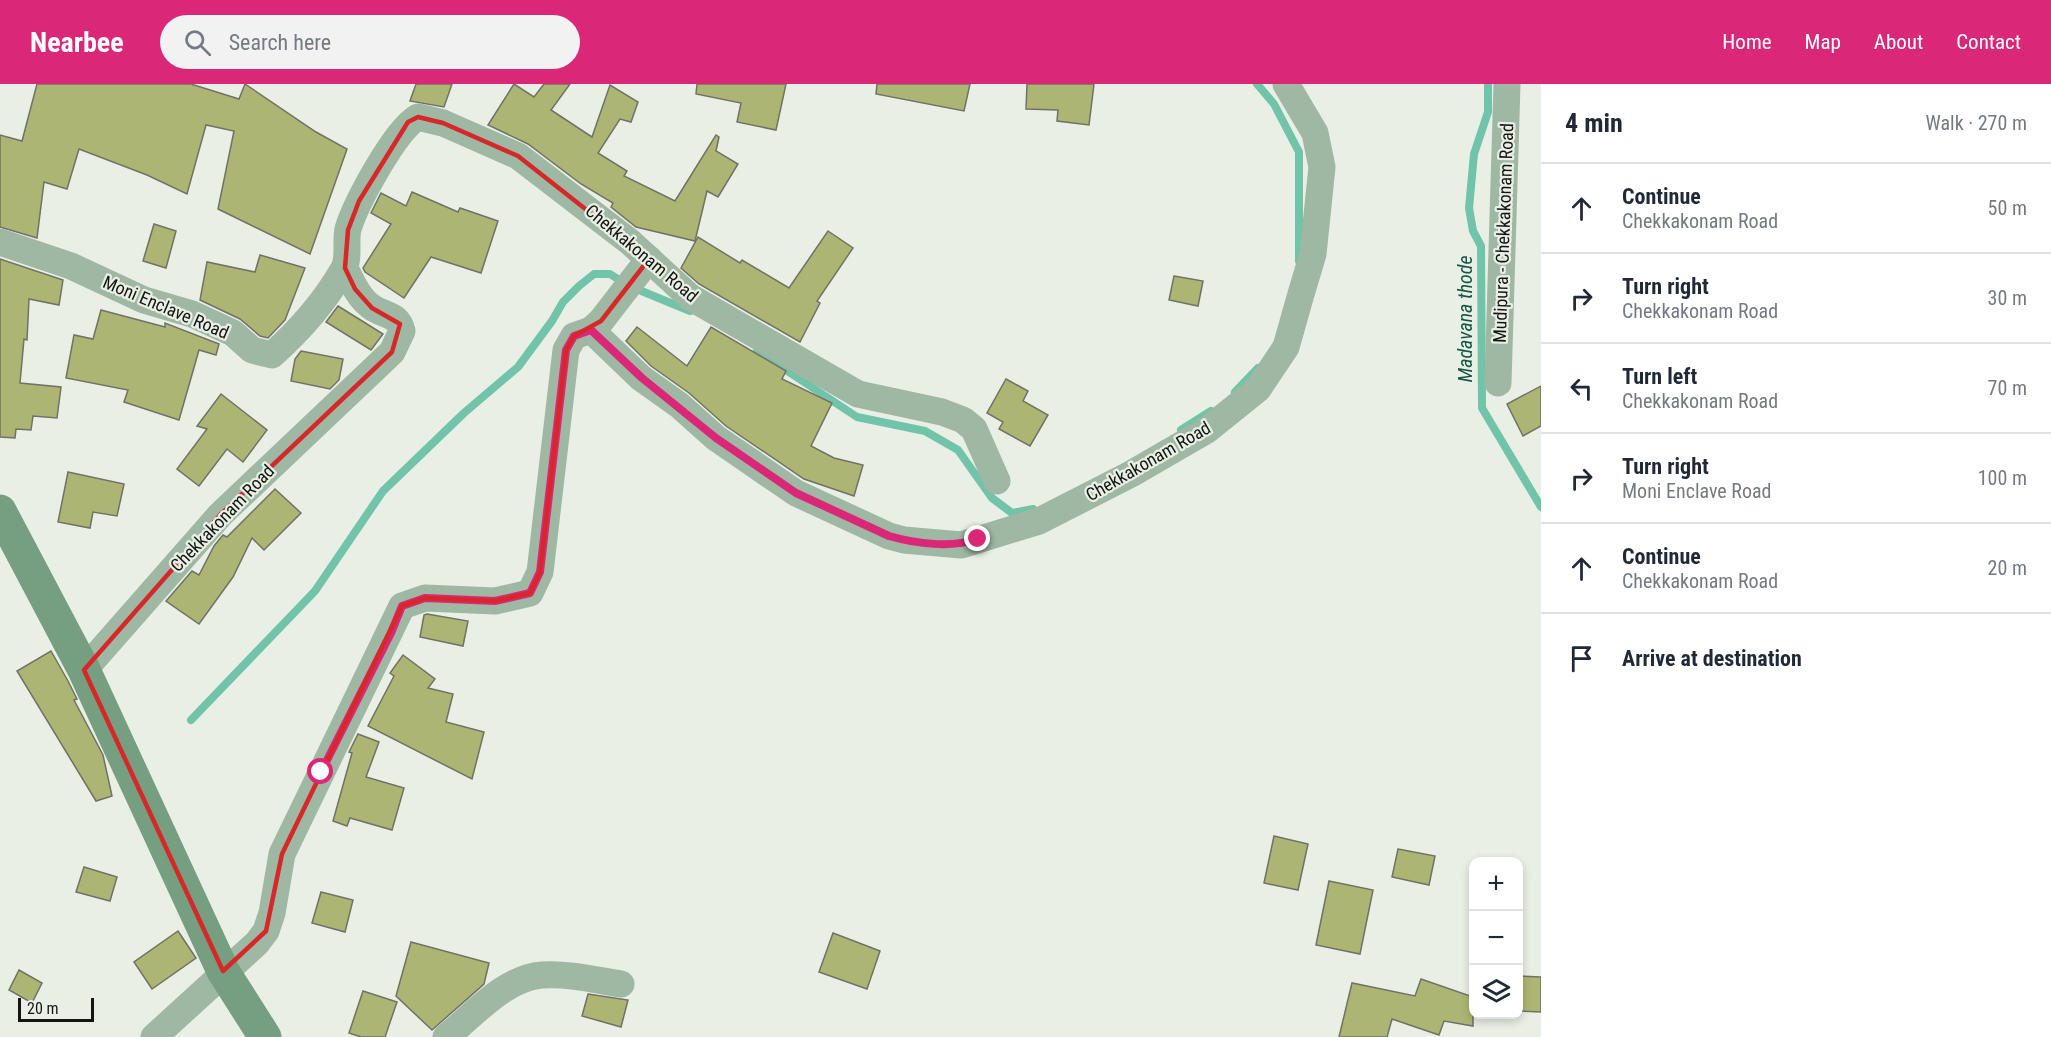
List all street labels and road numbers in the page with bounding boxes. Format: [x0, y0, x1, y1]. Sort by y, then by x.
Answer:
street label: Mudipura - Chekkakonam Road [1489, 123, 1517, 343]
street label: Chekkakonam Road [581, 200, 703, 306]
street label: Moni Enclave Road [100, 271, 232, 343]
street label: Chekkakonam Road [1082, 417, 1214, 505]
street label: Chekkakonam Road [166, 460, 278, 576]

